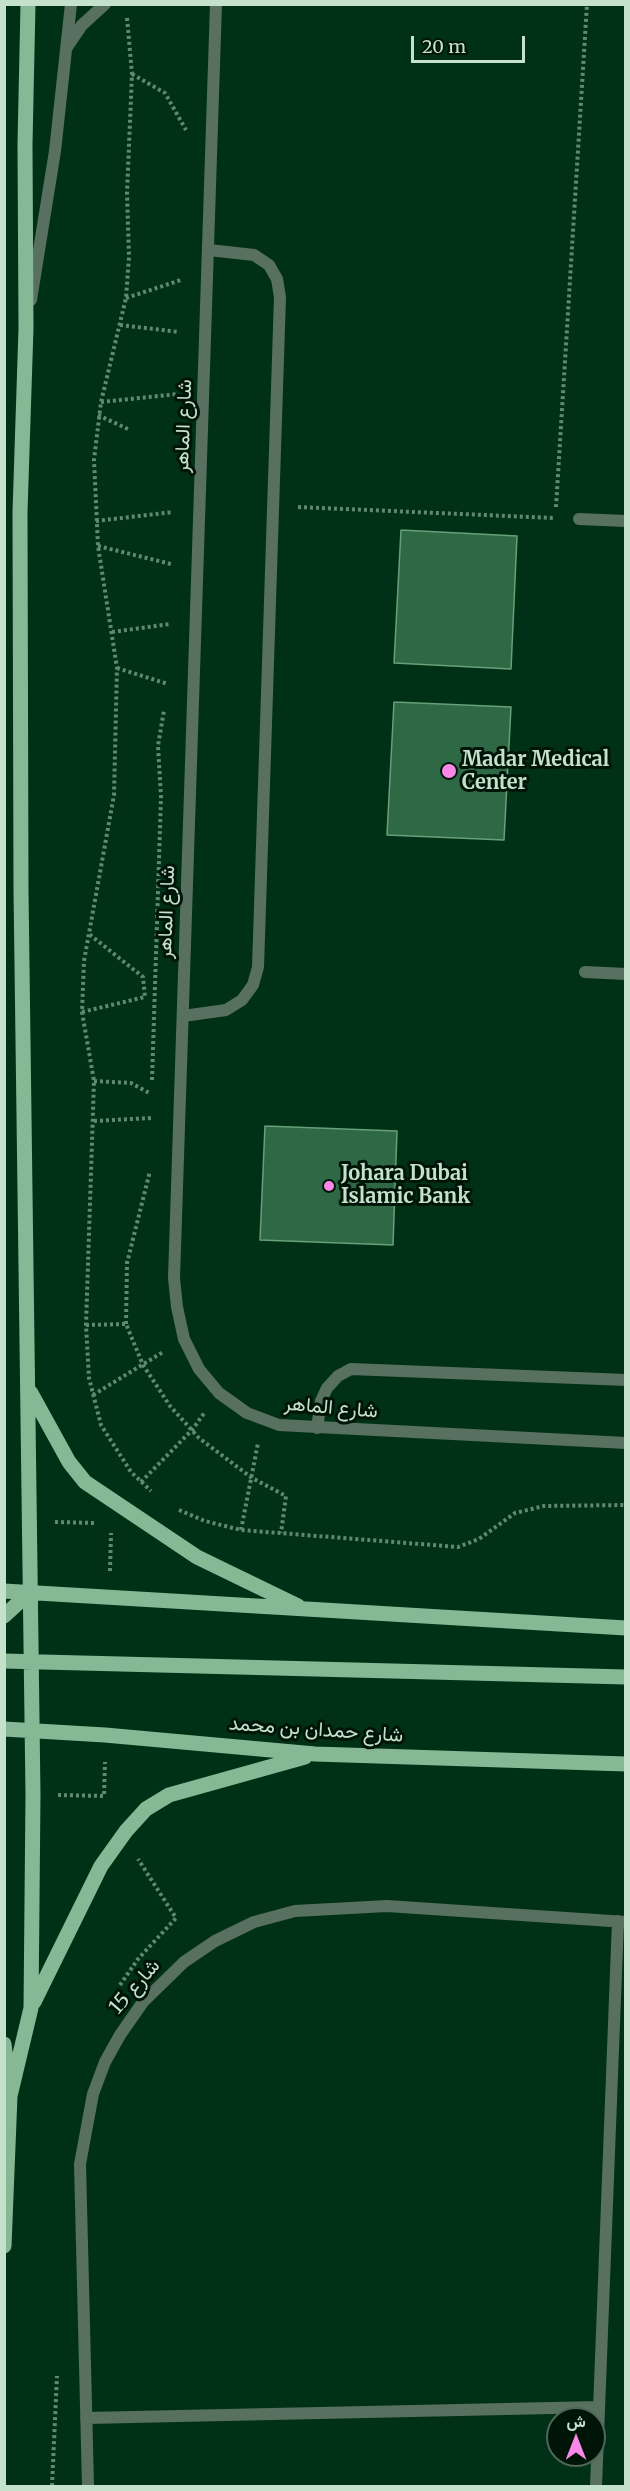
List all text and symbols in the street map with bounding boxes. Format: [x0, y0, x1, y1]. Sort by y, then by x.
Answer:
scale bar [414, 24, 528, 62]
text: 20 m [422, 35, 466, 58]
street label: شارع الماهر [170, 379, 198, 473]
place label: Madar Medical Center [462, 748, 609, 795]
marker: Madar Medical Center [440, 762, 458, 780]
street label: شارع الماهر [153, 865, 181, 959]
place label: Johara Dubai Islamic Bank [341, 1162, 470, 1209]
marker: Johara Dubai Islamic Bank [322, 1179, 336, 1193]
street label: شارع الماهر [283, 1392, 379, 1424]
street label: شارع حمدان بن محمد [228, 1712, 404, 1748]
street label: شارع 15 [105, 1955, 165, 2019]
north arrow [546, 2407, 606, 2467]
text: ش [566, 2411, 586, 2431]

